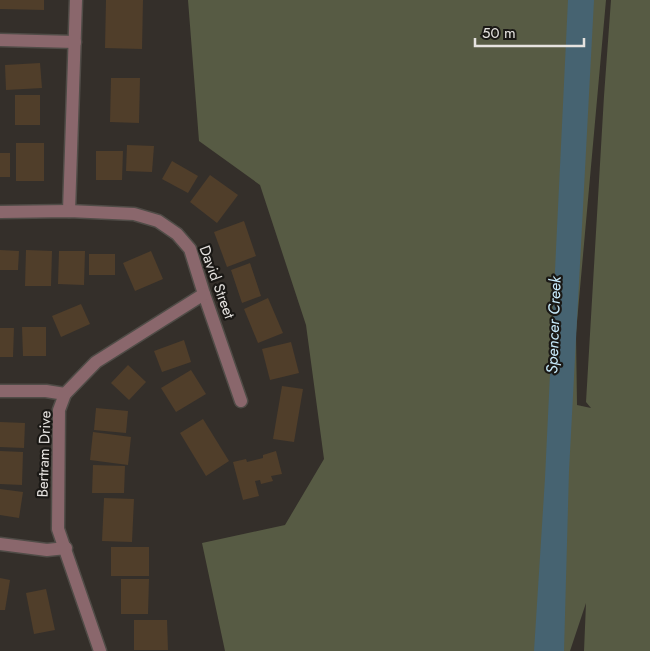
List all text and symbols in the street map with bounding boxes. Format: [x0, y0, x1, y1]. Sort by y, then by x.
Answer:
scale bar [475, 15, 584, 47]
text: 50 m [482, 22, 516, 44]
street label: David Street [194, 242, 241, 322]
water label: Spencer Creek [540, 275, 567, 374]
street label: Bertram Drive [31, 410, 57, 498]

